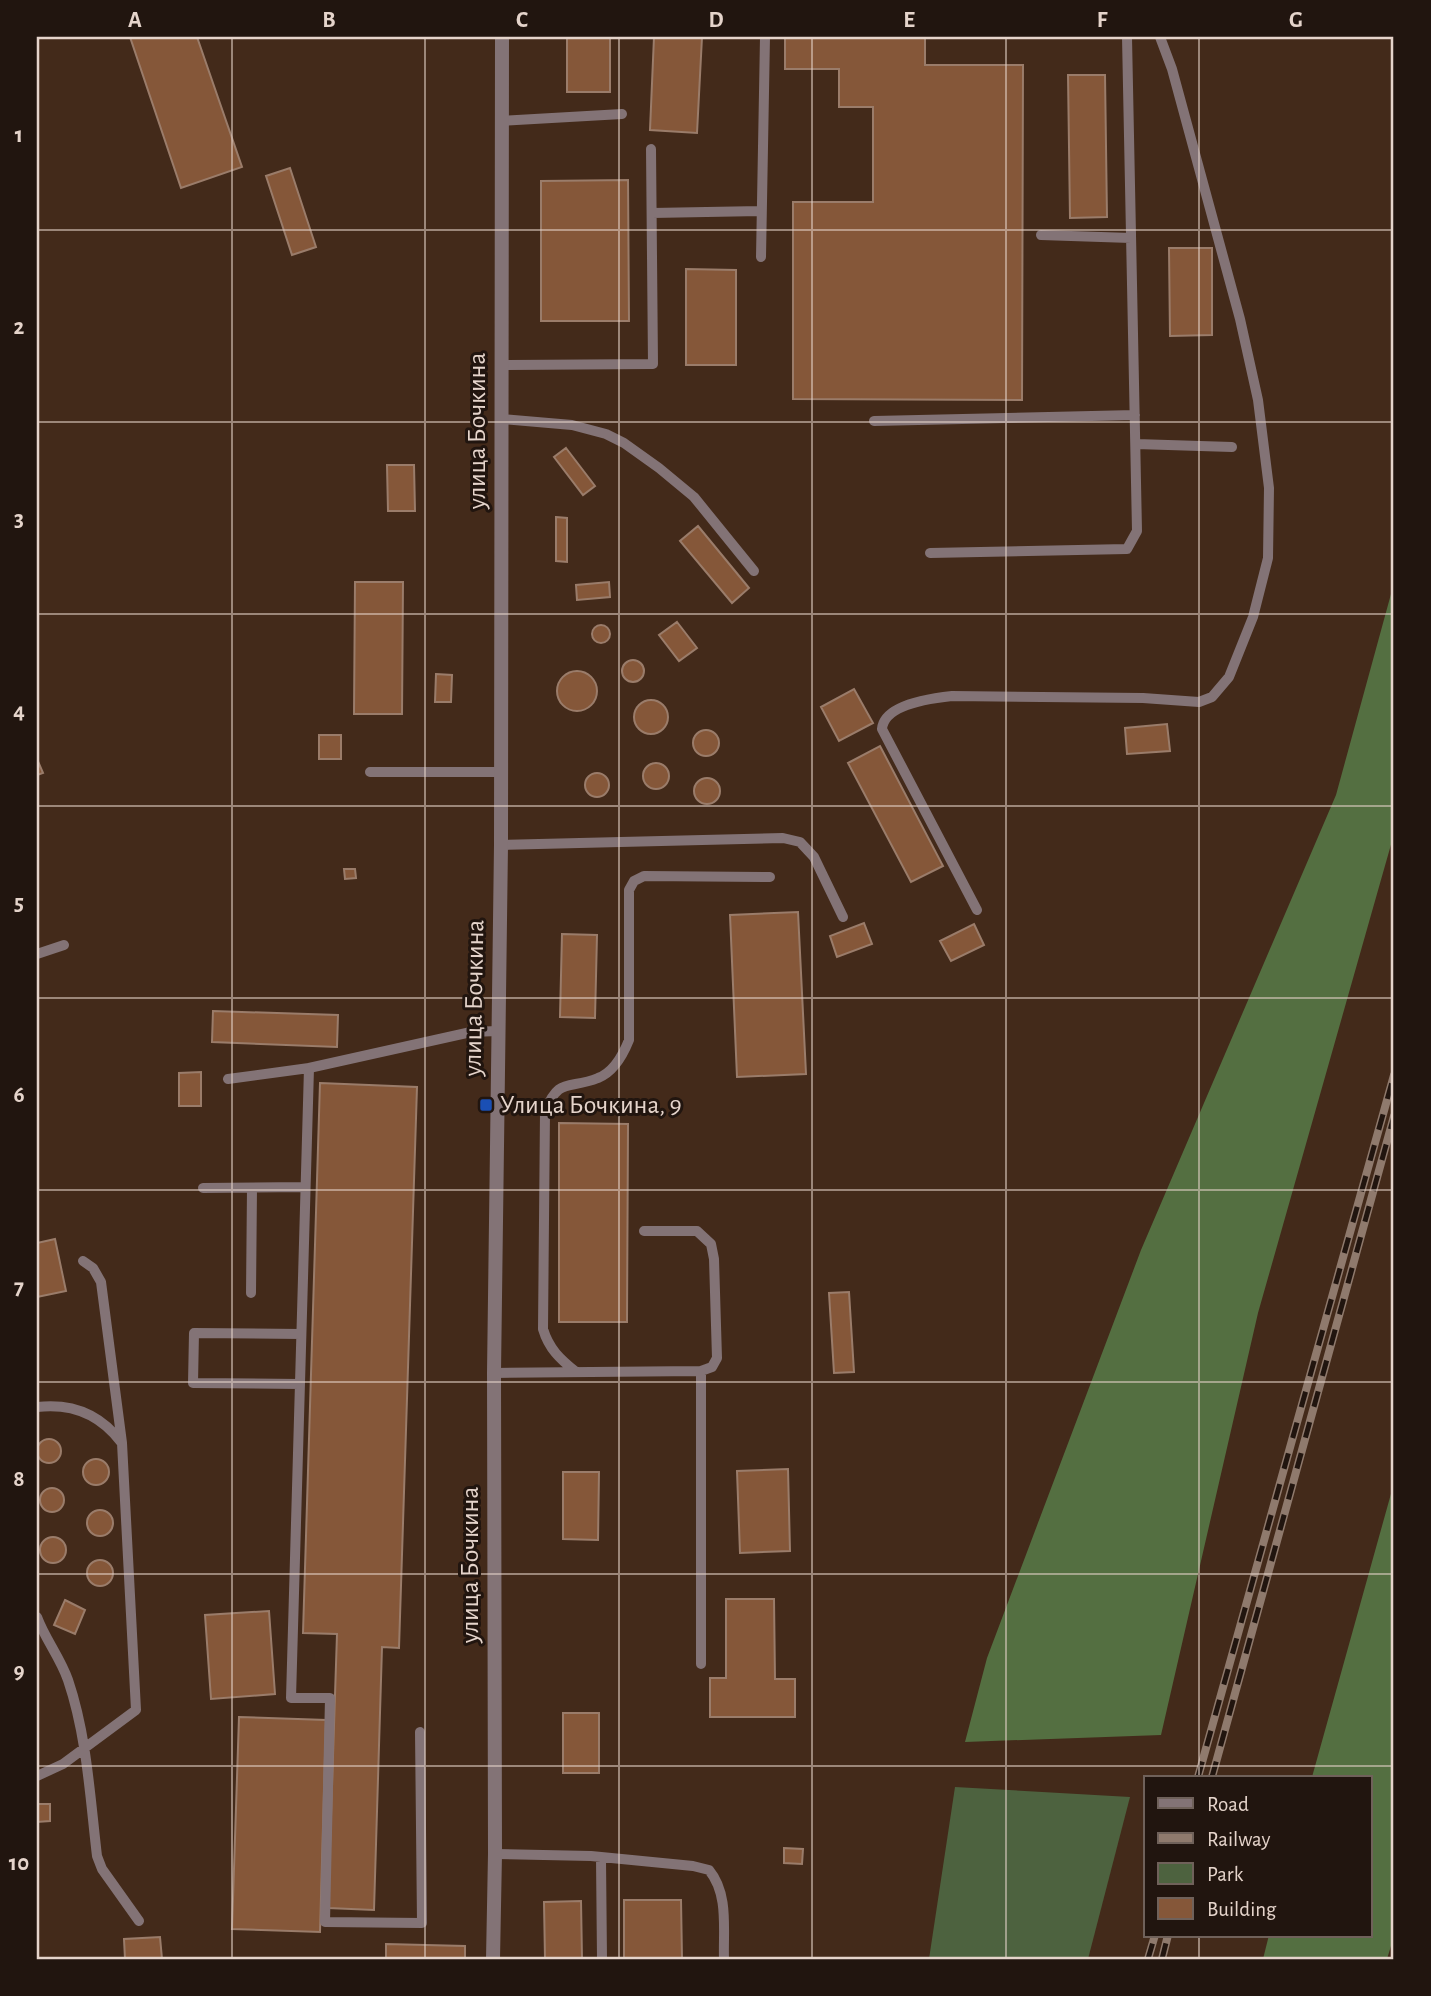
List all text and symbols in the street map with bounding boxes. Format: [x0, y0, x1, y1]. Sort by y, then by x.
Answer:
text: A [128, 9, 142, 32]
text: B [322, 9, 336, 32]
text: C [516, 9, 528, 32]
text: D [708, 9, 724, 32]
text: E [903, 9, 915, 32]
text: F [1097, 9, 1108, 32]
text: G [1289, 9, 1303, 32]
text: 1 [15, 124, 23, 147]
text: 2 [14, 316, 25, 339]
street label: улица Бочкина [464, 353, 490, 510]
text: 3 [14, 508, 24, 531]
text: 4 [13, 700, 25, 723]
text: 5 [14, 892, 24, 915]
street label: улица Бочкина [460, 919, 488, 1078]
text: 6 [13, 1084, 25, 1107]
place label: Улица Бочкина, 9 [500, 1092, 682, 1118]
marker: Улица Бочкина, 9 [478, 1097, 494, 1113]
text: 7 [14, 1276, 24, 1299]
text: 8 [13, 1468, 25, 1491]
street label: улица Бочкина [457, 1487, 483, 1644]
text: 9 [13, 1660, 25, 1683]
legend [1144, 1776, 1372, 1937]
text: Road [1207, 1794, 1249, 1815]
text: Railway [1207, 1829, 1270, 1850]
text: 10 [9, 1852, 29, 1875]
text: Park [1207, 1864, 1244, 1885]
text: Building [1207, 1899, 1277, 1920]

